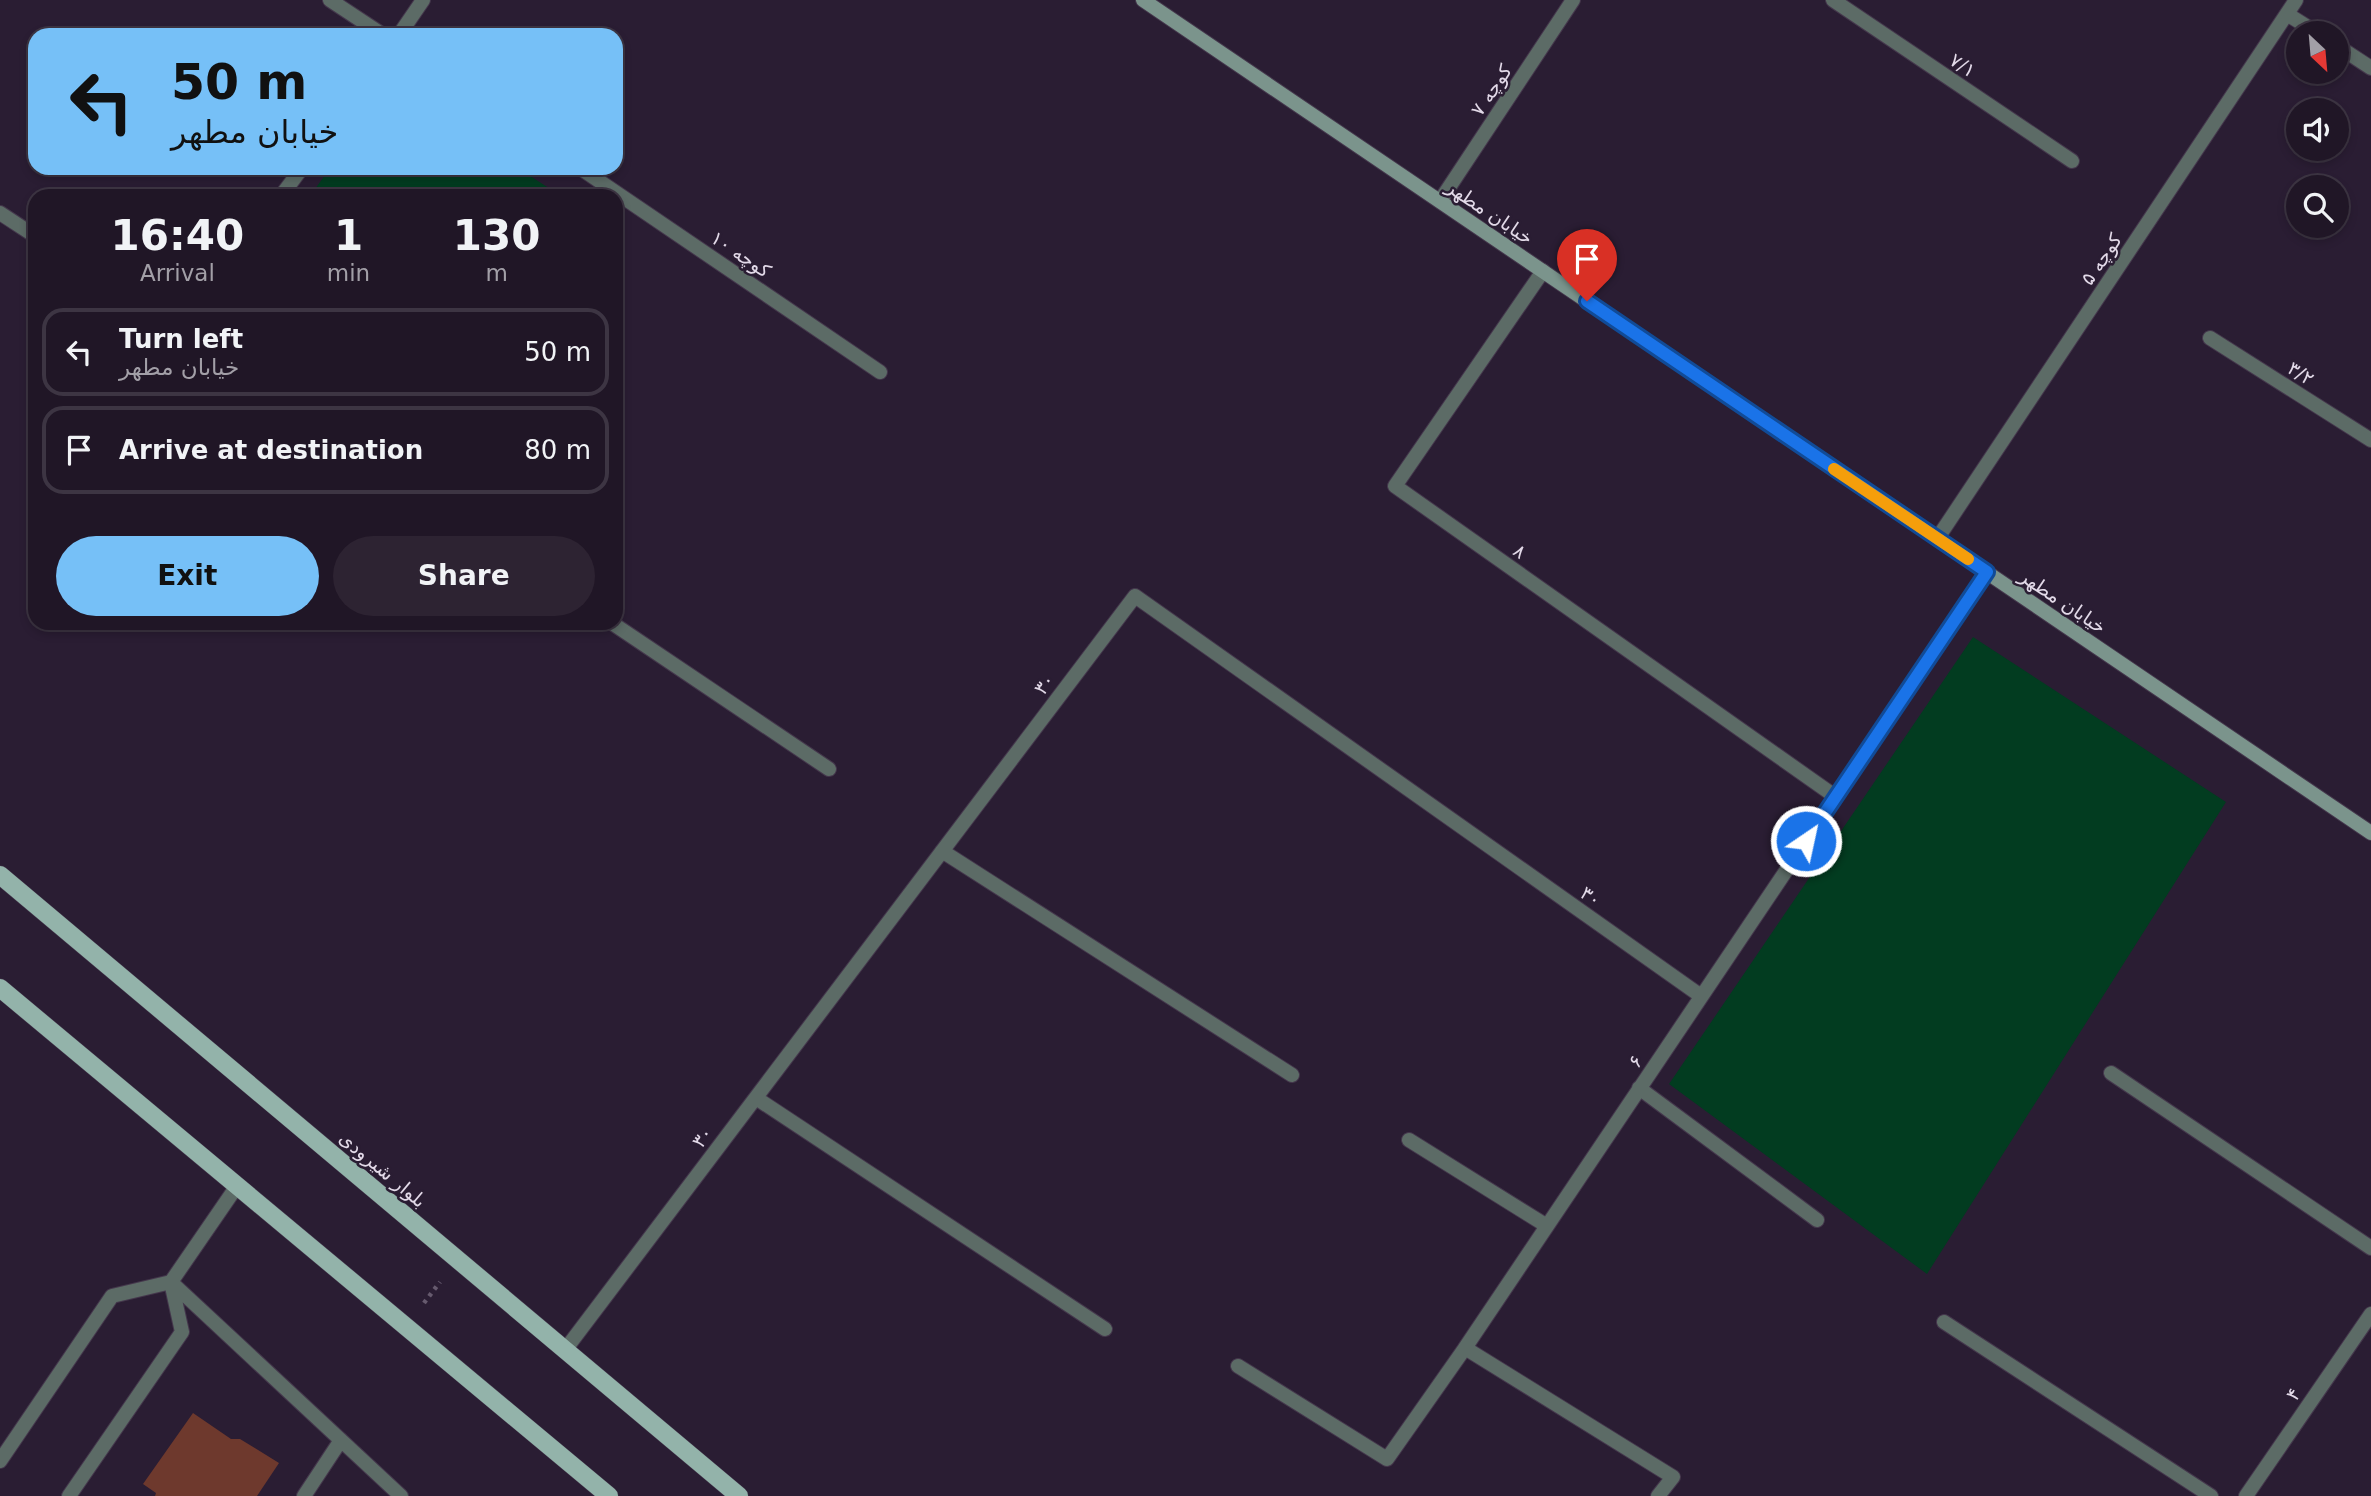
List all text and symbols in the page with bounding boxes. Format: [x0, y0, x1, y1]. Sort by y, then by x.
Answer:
north arrow [2286, 21, 2348, 84]
map controls [2286, 21, 2349, 238]
street label: ۷/۱ [1946, 48, 1980, 82]
text: 50 m [171, 54, 307, 111]
icon: left [56, 56, 147, 147]
street label: کوچه ۷ [1466, 59, 1517, 120]
button: sound [2286, 98, 2349, 161]
text: خیابان مطهر [171, 113, 338, 151]
street label: خیابان مطهر [1441, 175, 1537, 250]
button: search [2286, 175, 2349, 238]
text: 16:40 [111, 211, 244, 260]
text: 1 [334, 211, 363, 260]
text: 130 [453, 211, 540, 260]
street label: کوچه ۱۰ [706, 226, 776, 283]
street label: کوچه ۵ [2076, 228, 2127, 289]
pin [1557, 229, 1617, 301]
icon: arrive [1568, 240, 1606, 278]
text: Arrival [140, 260, 215, 286]
text: min [327, 260, 370, 286]
text: m [485, 260, 508, 286]
text: Turn left [119, 324, 243, 354]
icon: left [60, 333, 98, 371]
text: 50 m [524, 337, 591, 367]
text: خیابان مطهر [119, 354, 239, 380]
street label: ۳/۲ [2284, 357, 2318, 389]
icon: arrive [60, 431, 98, 469]
text: Arrive at destination [119, 435, 423, 465]
text: 80 m [524, 435, 591, 465]
button: Exit [56, 536, 319, 616]
button: Share [333, 536, 595, 616]
street label: ۸ [1510, 539, 1530, 563]
street label: خیابان مطهر [2014, 564, 2110, 639]
street label: ۳۰ [1029, 669, 1059, 699]
position arrow [1769, 804, 1843, 878]
street label: ۳۰ [1576, 881, 1606, 911]
street label: ۶ [1623, 1051, 1647, 1071]
street label: ۳۰ [687, 1122, 717, 1152]
street label: بلوار شیرودی [334, 1126, 431, 1212]
street label: ۴ [2281, 1384, 2305, 1404]

